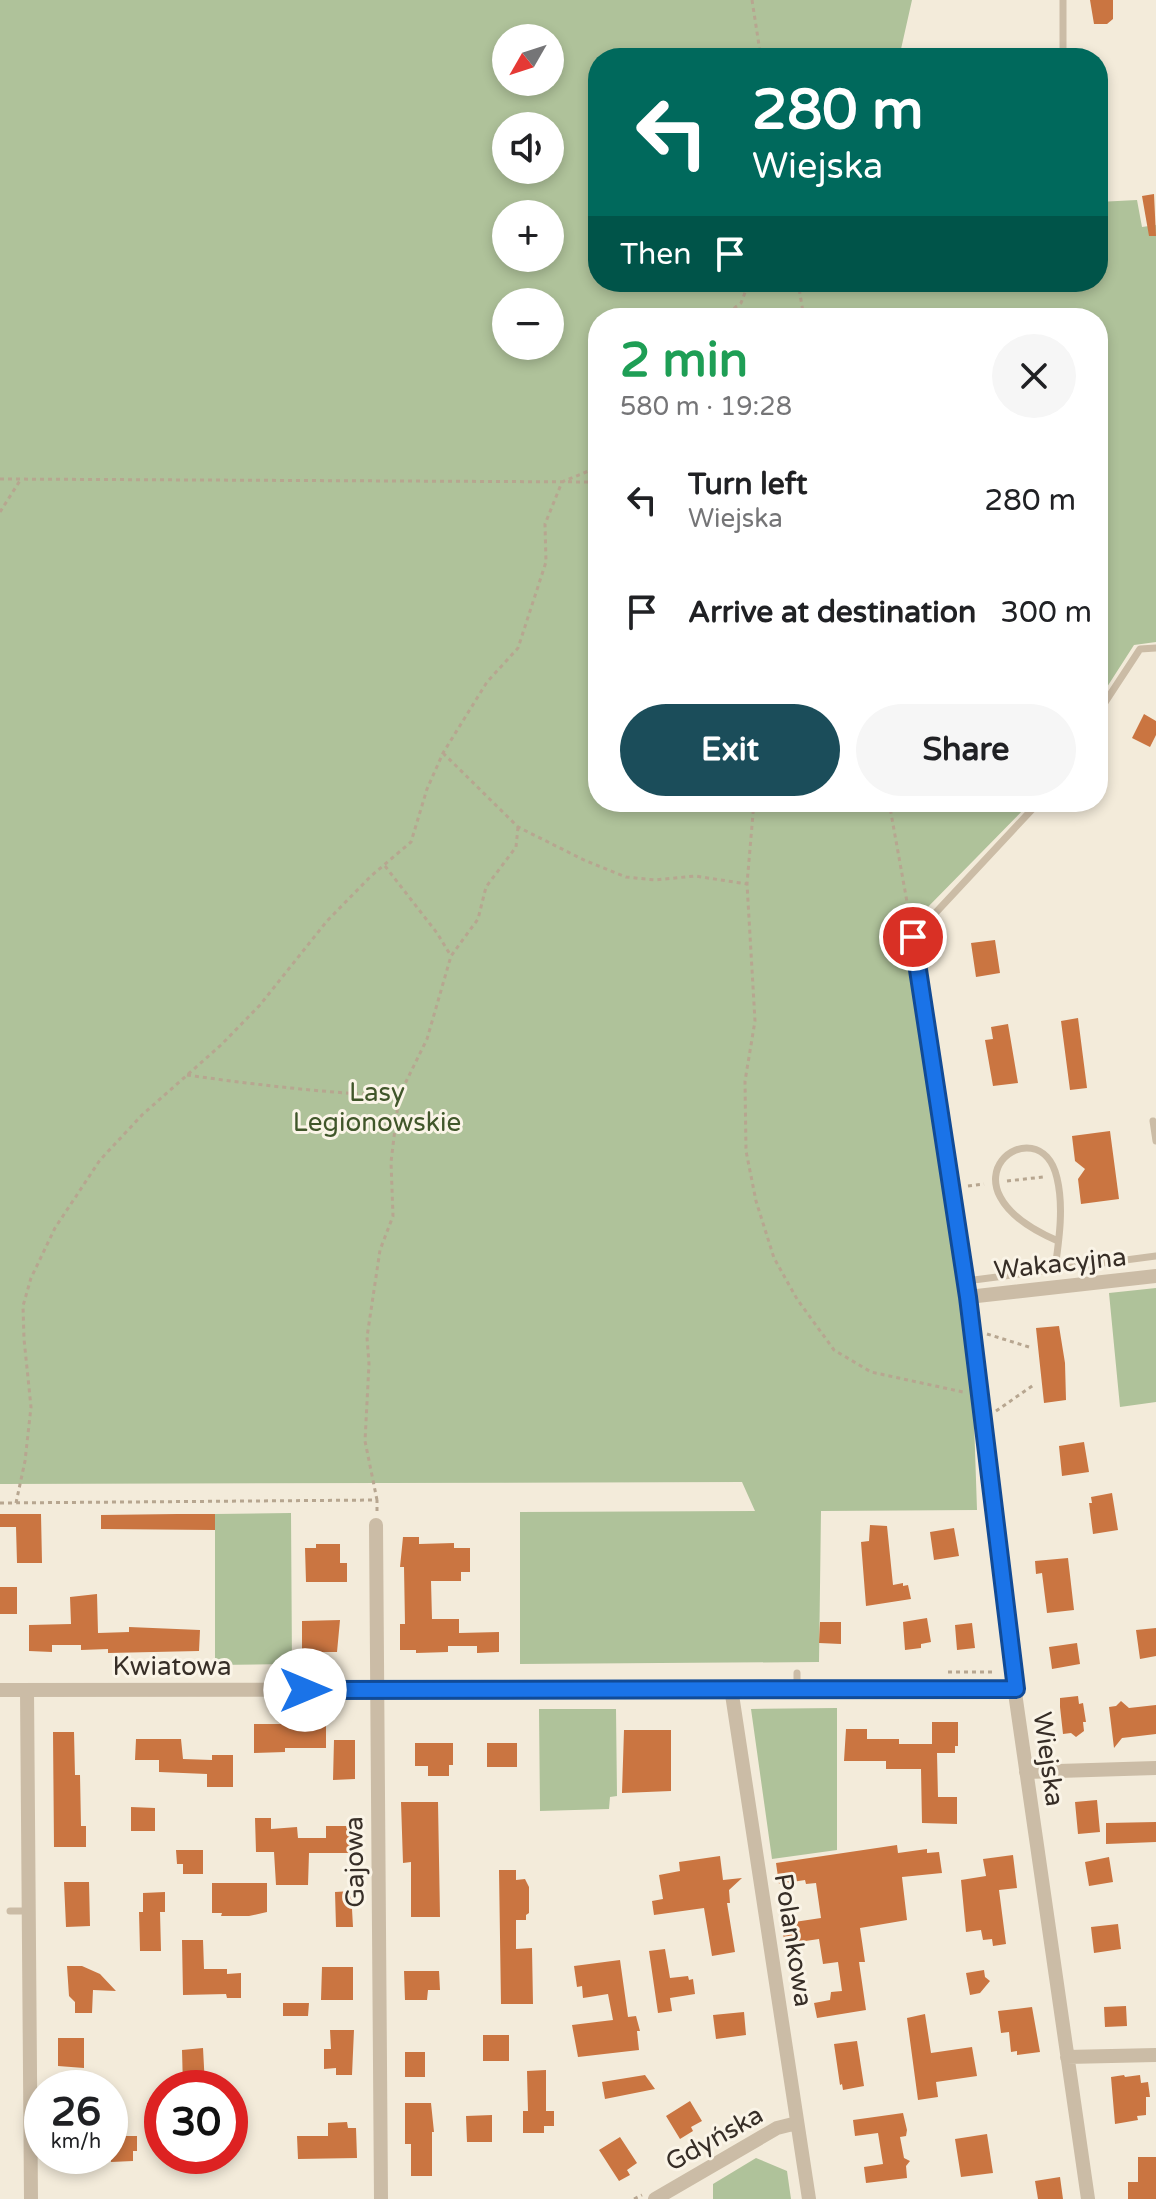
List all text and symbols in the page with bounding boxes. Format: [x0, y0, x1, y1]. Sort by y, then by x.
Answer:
north arrow [492, 24, 564, 96]
map controls [492, 24, 564, 360]
text: 280 m [752, 77, 923, 144]
icon: left [620, 80, 724, 184]
button: sound [492, 112, 564, 184]
text: Wiejska [752, 145, 883, 188]
button: + [492, 200, 564, 272]
icon: arrive [708, 232, 752, 276]
text: Then [620, 236, 692, 273]
button: − [492, 288, 564, 360]
text: 2 min [620, 332, 748, 390]
button: close [992, 334, 1076, 418]
text: 580 m · 19:28 [620, 391, 792, 422]
text: Turn left [688, 466, 807, 503]
icon: left [620, 478, 664, 522]
text: 280 m [984, 482, 1076, 519]
text: Wiejska [688, 503, 783, 534]
icon: arrive [620, 590, 664, 634]
text: Arrive at destination [688, 594, 976, 631]
text: 300 m [1000, 594, 1092, 631]
button: Exit [620, 704, 840, 796]
button: Share [856, 704, 1076, 796]
pin [879, 903, 947, 971]
icon: arrive [891, 915, 935, 959]
park label: Lasy Legionowskie [293, 1077, 461, 1138]
street label: Wakacyjna [992, 1241, 1128, 1286]
position arrow [263, 1648, 347, 1732]
street label: Kwiatowa [112, 1651, 232, 1682]
street label: Wiejska [1027, 1710, 1070, 1808]
street label: Gajowa [338, 1816, 371, 1908]
street label: Polankowa [768, 1871, 819, 2009]
speed limit sign: 30 [144, 2070, 248, 2174]
text: 26 [51, 2088, 101, 2136]
street label: Gdyńska [660, 2099, 769, 2178]
text: km/h [51, 2130, 101, 2154]

